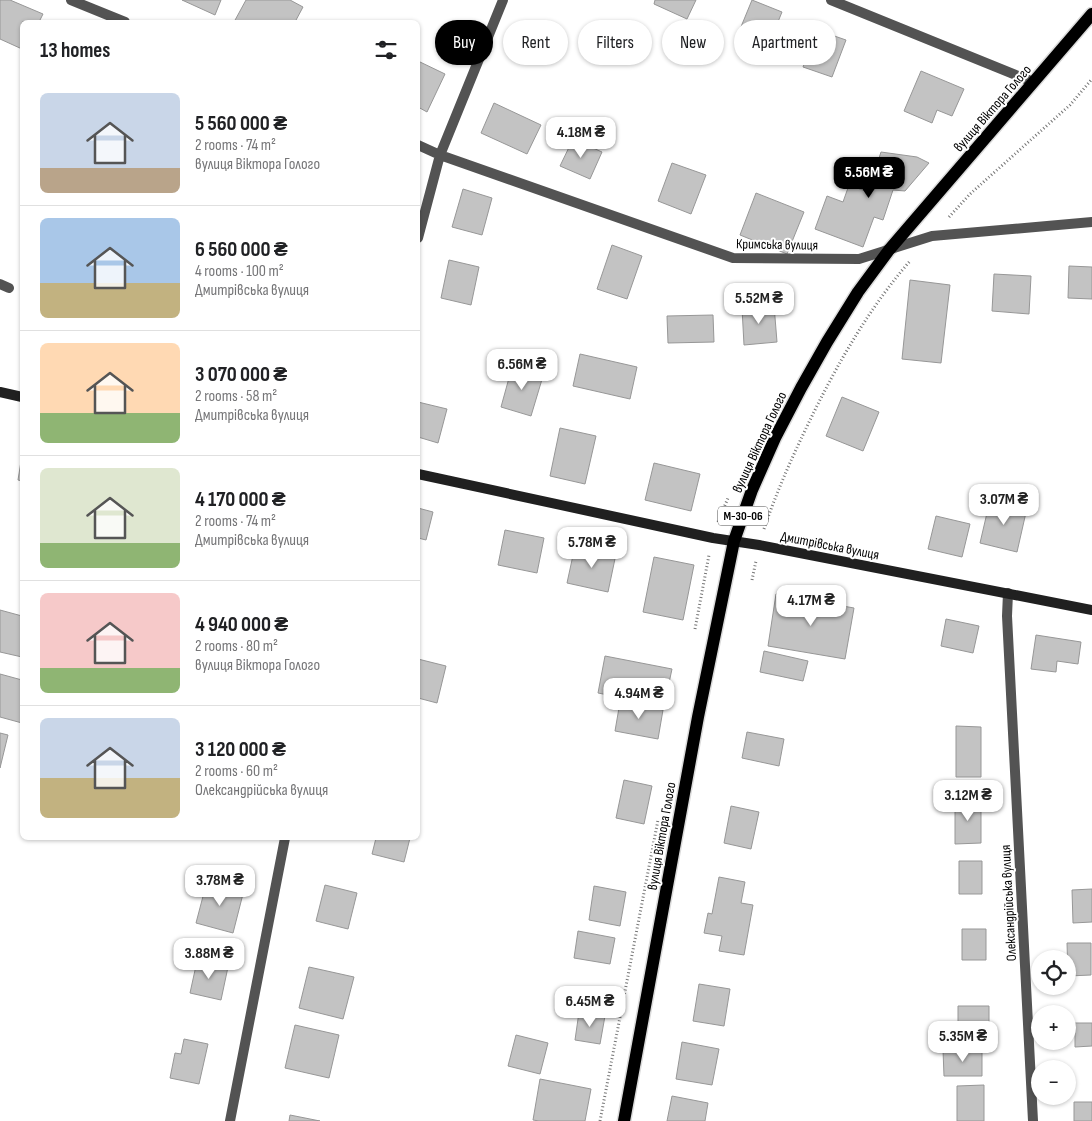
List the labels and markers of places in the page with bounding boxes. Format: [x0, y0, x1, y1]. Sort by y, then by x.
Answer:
pin: 4.18M ₴ [535, 116, 627, 159]
pin: 5.56M ₴ [823, 156, 915, 199]
pin: 5.52M ₴ [713, 282, 805, 325]
pin: 6.56M ₴ [476, 348, 568, 391]
pin: 3.07M ₴ [958, 484, 1050, 526]
pin: 5.78M ₴ [546, 526, 638, 569]
pin: 4.17M ₴ [765, 584, 857, 627]
pin: 4.94M ₴ [593, 678, 685, 720]
pin: 3.12M ₴ [922, 780, 1014, 822]
pin: 3.78M ₴ [174, 864, 266, 907]
pin: 3.88M ₴ [163, 938, 255, 980]
pin: 6.45M ₴ [544, 986, 636, 1028]
pin: 5.35M ₴ [917, 1020, 1009, 1063]

